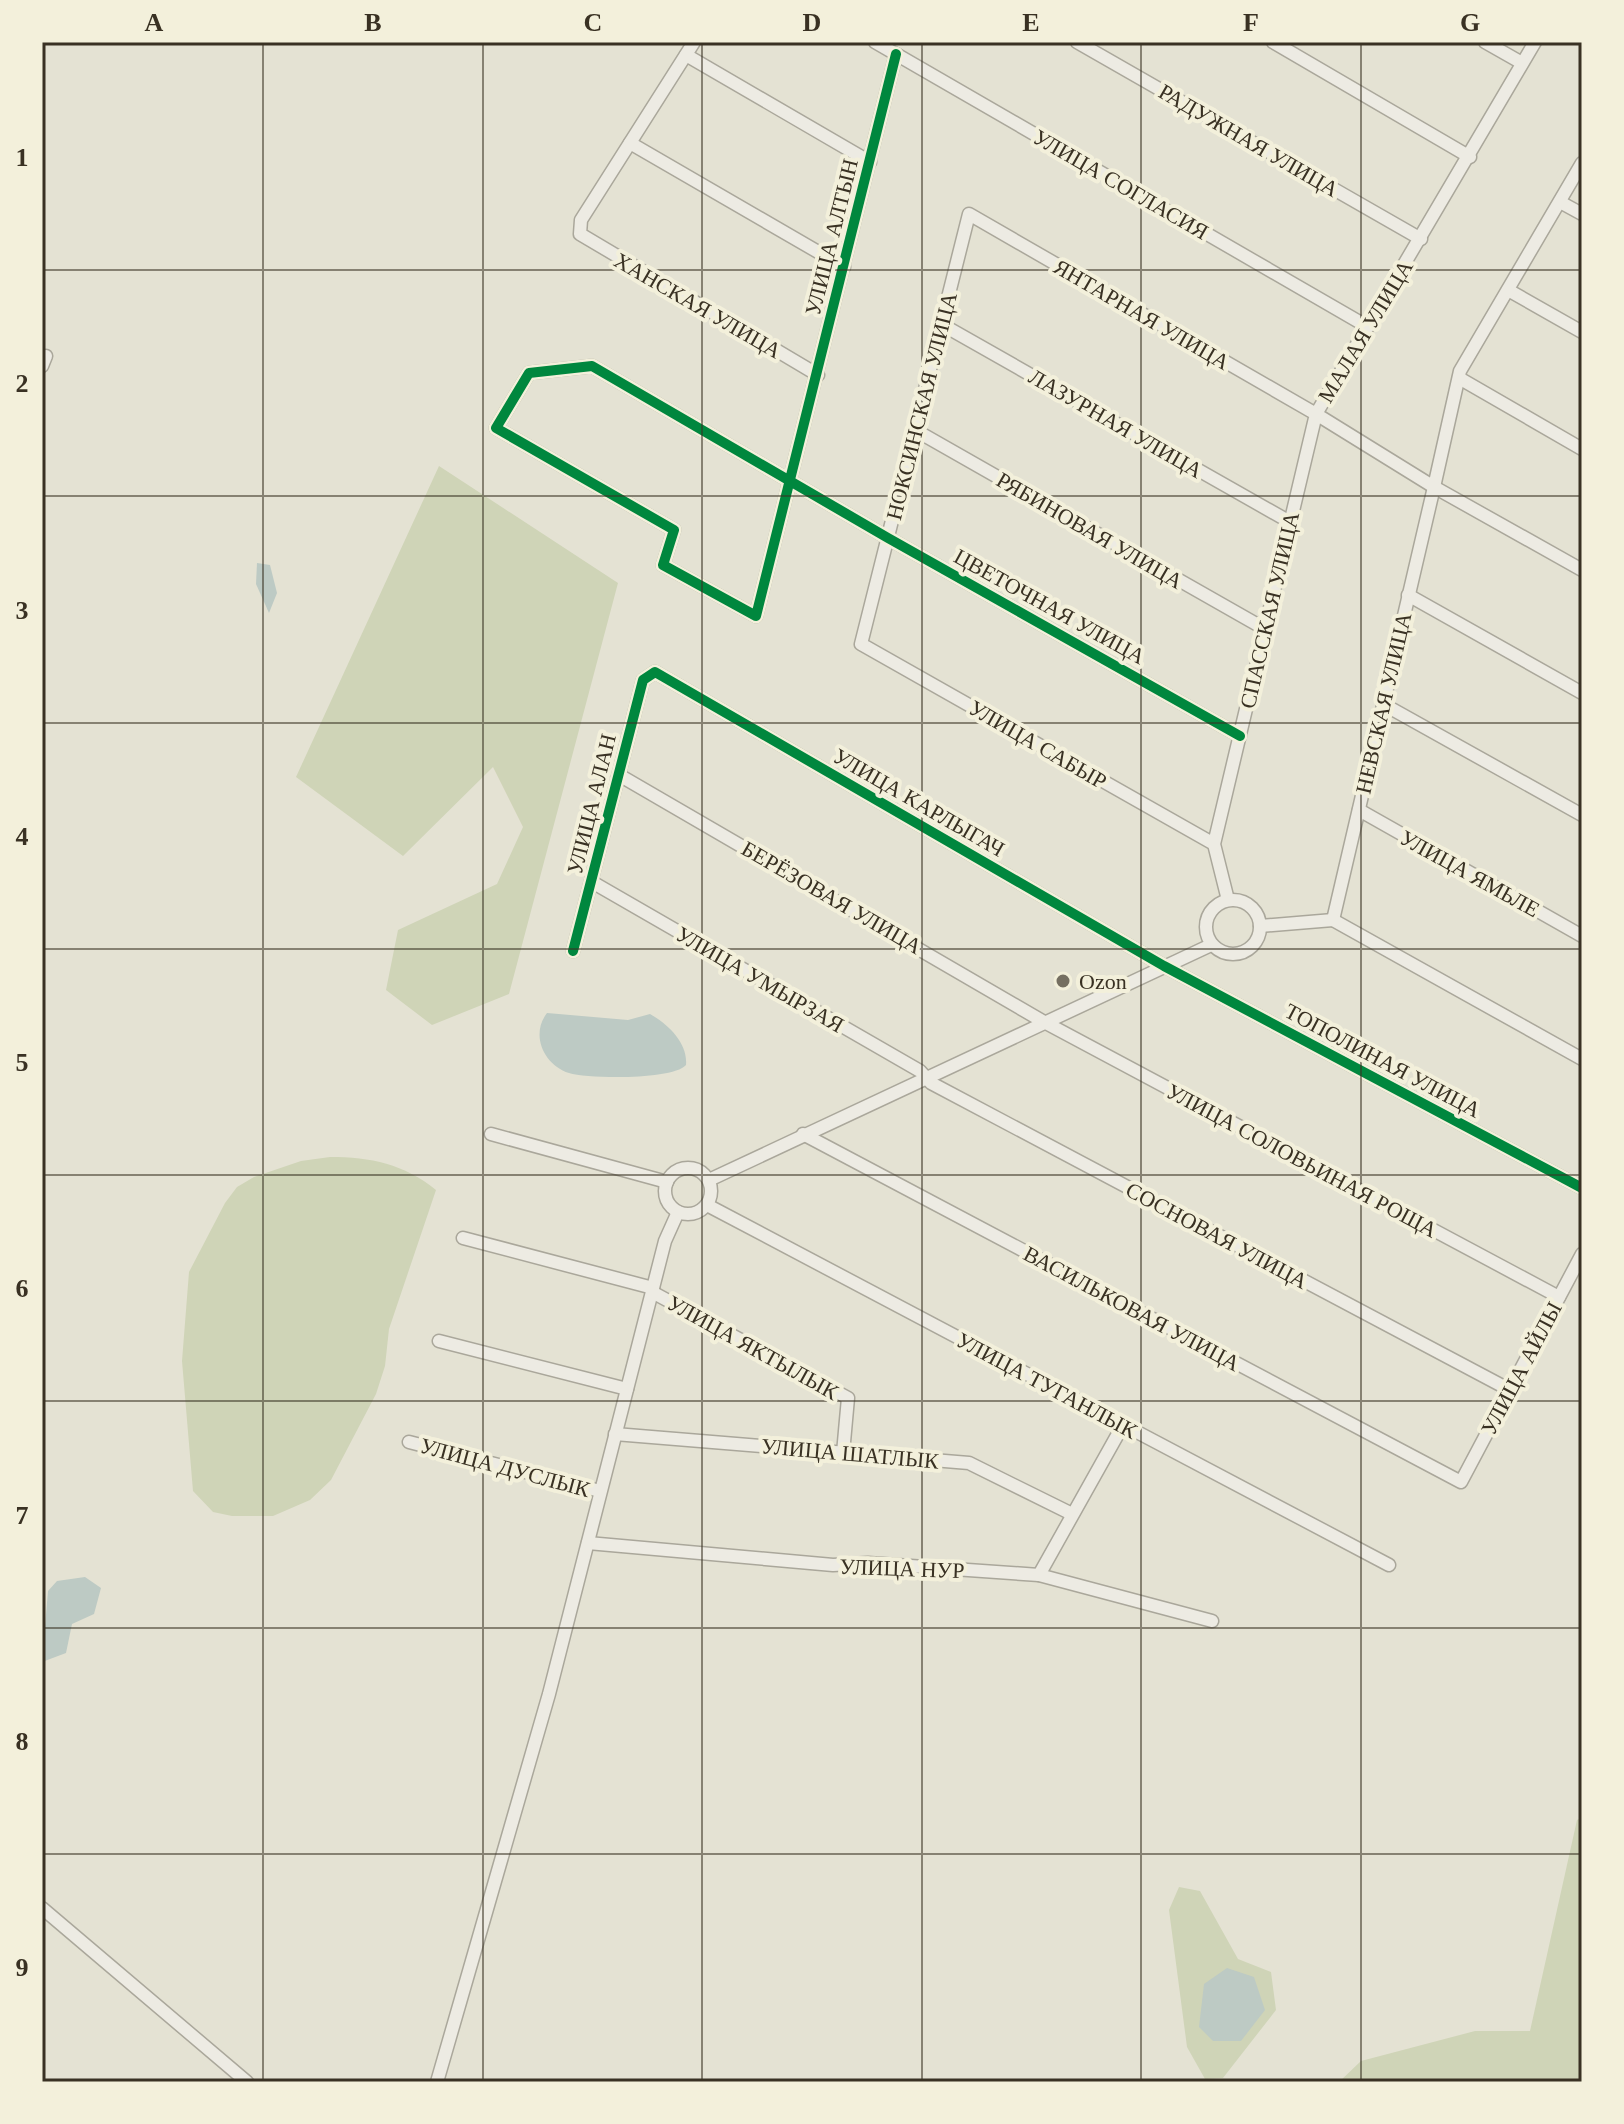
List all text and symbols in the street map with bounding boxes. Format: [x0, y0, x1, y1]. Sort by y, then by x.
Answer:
text: A [145, 8, 164, 37]
text: B [364, 8, 382, 37]
text: C [584, 8, 602, 37]
text: D [803, 8, 821, 37]
text: E [1022, 8, 1040, 37]
text: F [1243, 8, 1259, 37]
text: G [1460, 8, 1480, 37]
street label: РАДУЖНАЯ УЛИЦА [1154, 79, 1343, 202]
street label: УЛИЦА СОГЛАСИЯ [1029, 124, 1213, 245]
text: 1 [16, 143, 29, 172]
street label: УЛИЦА АЛТЫН [800, 156, 863, 318]
street label: ХАНСКАЯ УЛИЦА [610, 247, 786, 363]
street label: ЯНТАРНАЯ УЛИЦА [1049, 254, 1234, 375]
street label: МАЛАЯ УЛИЦА [1313, 255, 1418, 407]
street label: НОКСИНСКАЯ УЛИЦА [881, 290, 962, 522]
street label: ЛАЗУРНАЯ УЛИЦА [1025, 364, 1207, 483]
text: 2 [16, 369, 29, 398]
street label: РЯБИНОВАЯ УЛИЦА [992, 467, 1187, 594]
street label: СПАССКАЯ УЛИЦА [1235, 509, 1304, 711]
street label: ЦВЕТОЧНАЯ УЛИЦА [950, 544, 1150, 669]
text: 3 [16, 596, 29, 625]
street label: НЕВСКАЯ УЛИЦА [1350, 610, 1417, 796]
street label: УЛИЦА САБЫР [965, 695, 1111, 794]
street label: УЛИЦА АЛАН [562, 731, 621, 877]
street label: УЛИЦА КАРЛЫГАЧ [829, 743, 1009, 862]
text: 4 [16, 822, 29, 851]
street label: УЛИЦА ЯМЬЛЕ [1396, 825, 1544, 922]
street label: БЕРЁЗОВАЯ УЛИЦА [737, 836, 926, 959]
street label: УЛИЦА УМЫРЗАЯ [671, 921, 848, 1038]
place label: Ozon [1079, 969, 1127, 994]
marker: Ozon [1054, 972, 1072, 990]
street label: ТОПОЛИНАЯ УЛИЦА [1281, 998, 1485, 1123]
text: 5 [16, 1048, 29, 1077]
street label: УЛИЦА СОЛОВЬИНАЯ РОЩА [1162, 1078, 1442, 1243]
street label: СОСНОВАЯ УЛИЦА [1122, 1177, 1312, 1294]
street label: ВАСИЛЬКОВАЯ УЛИЦА [1019, 1241, 1244, 1376]
text: 6 [16, 1274, 29, 1303]
street label: УЛИЦА ЯКТЫЛЫК [663, 1290, 843, 1405]
street label: УЛИЦА АЙЛЫ [1476, 1297, 1567, 1439]
street label: УЛИЦА ТУГАНЛЫК [952, 1327, 1142, 1444]
street label: УЛИЦА ДУСЛЫК [417, 1433, 593, 1502]
street label: УЛИЦА ШАТЛЫК [760, 1433, 940, 1474]
text: 7 [16, 1501, 29, 1530]
street label: УЛИЦА НУР [839, 1554, 965, 1583]
text: 8 [16, 1727, 29, 1756]
text: 9 [16, 1953, 29, 1982]

